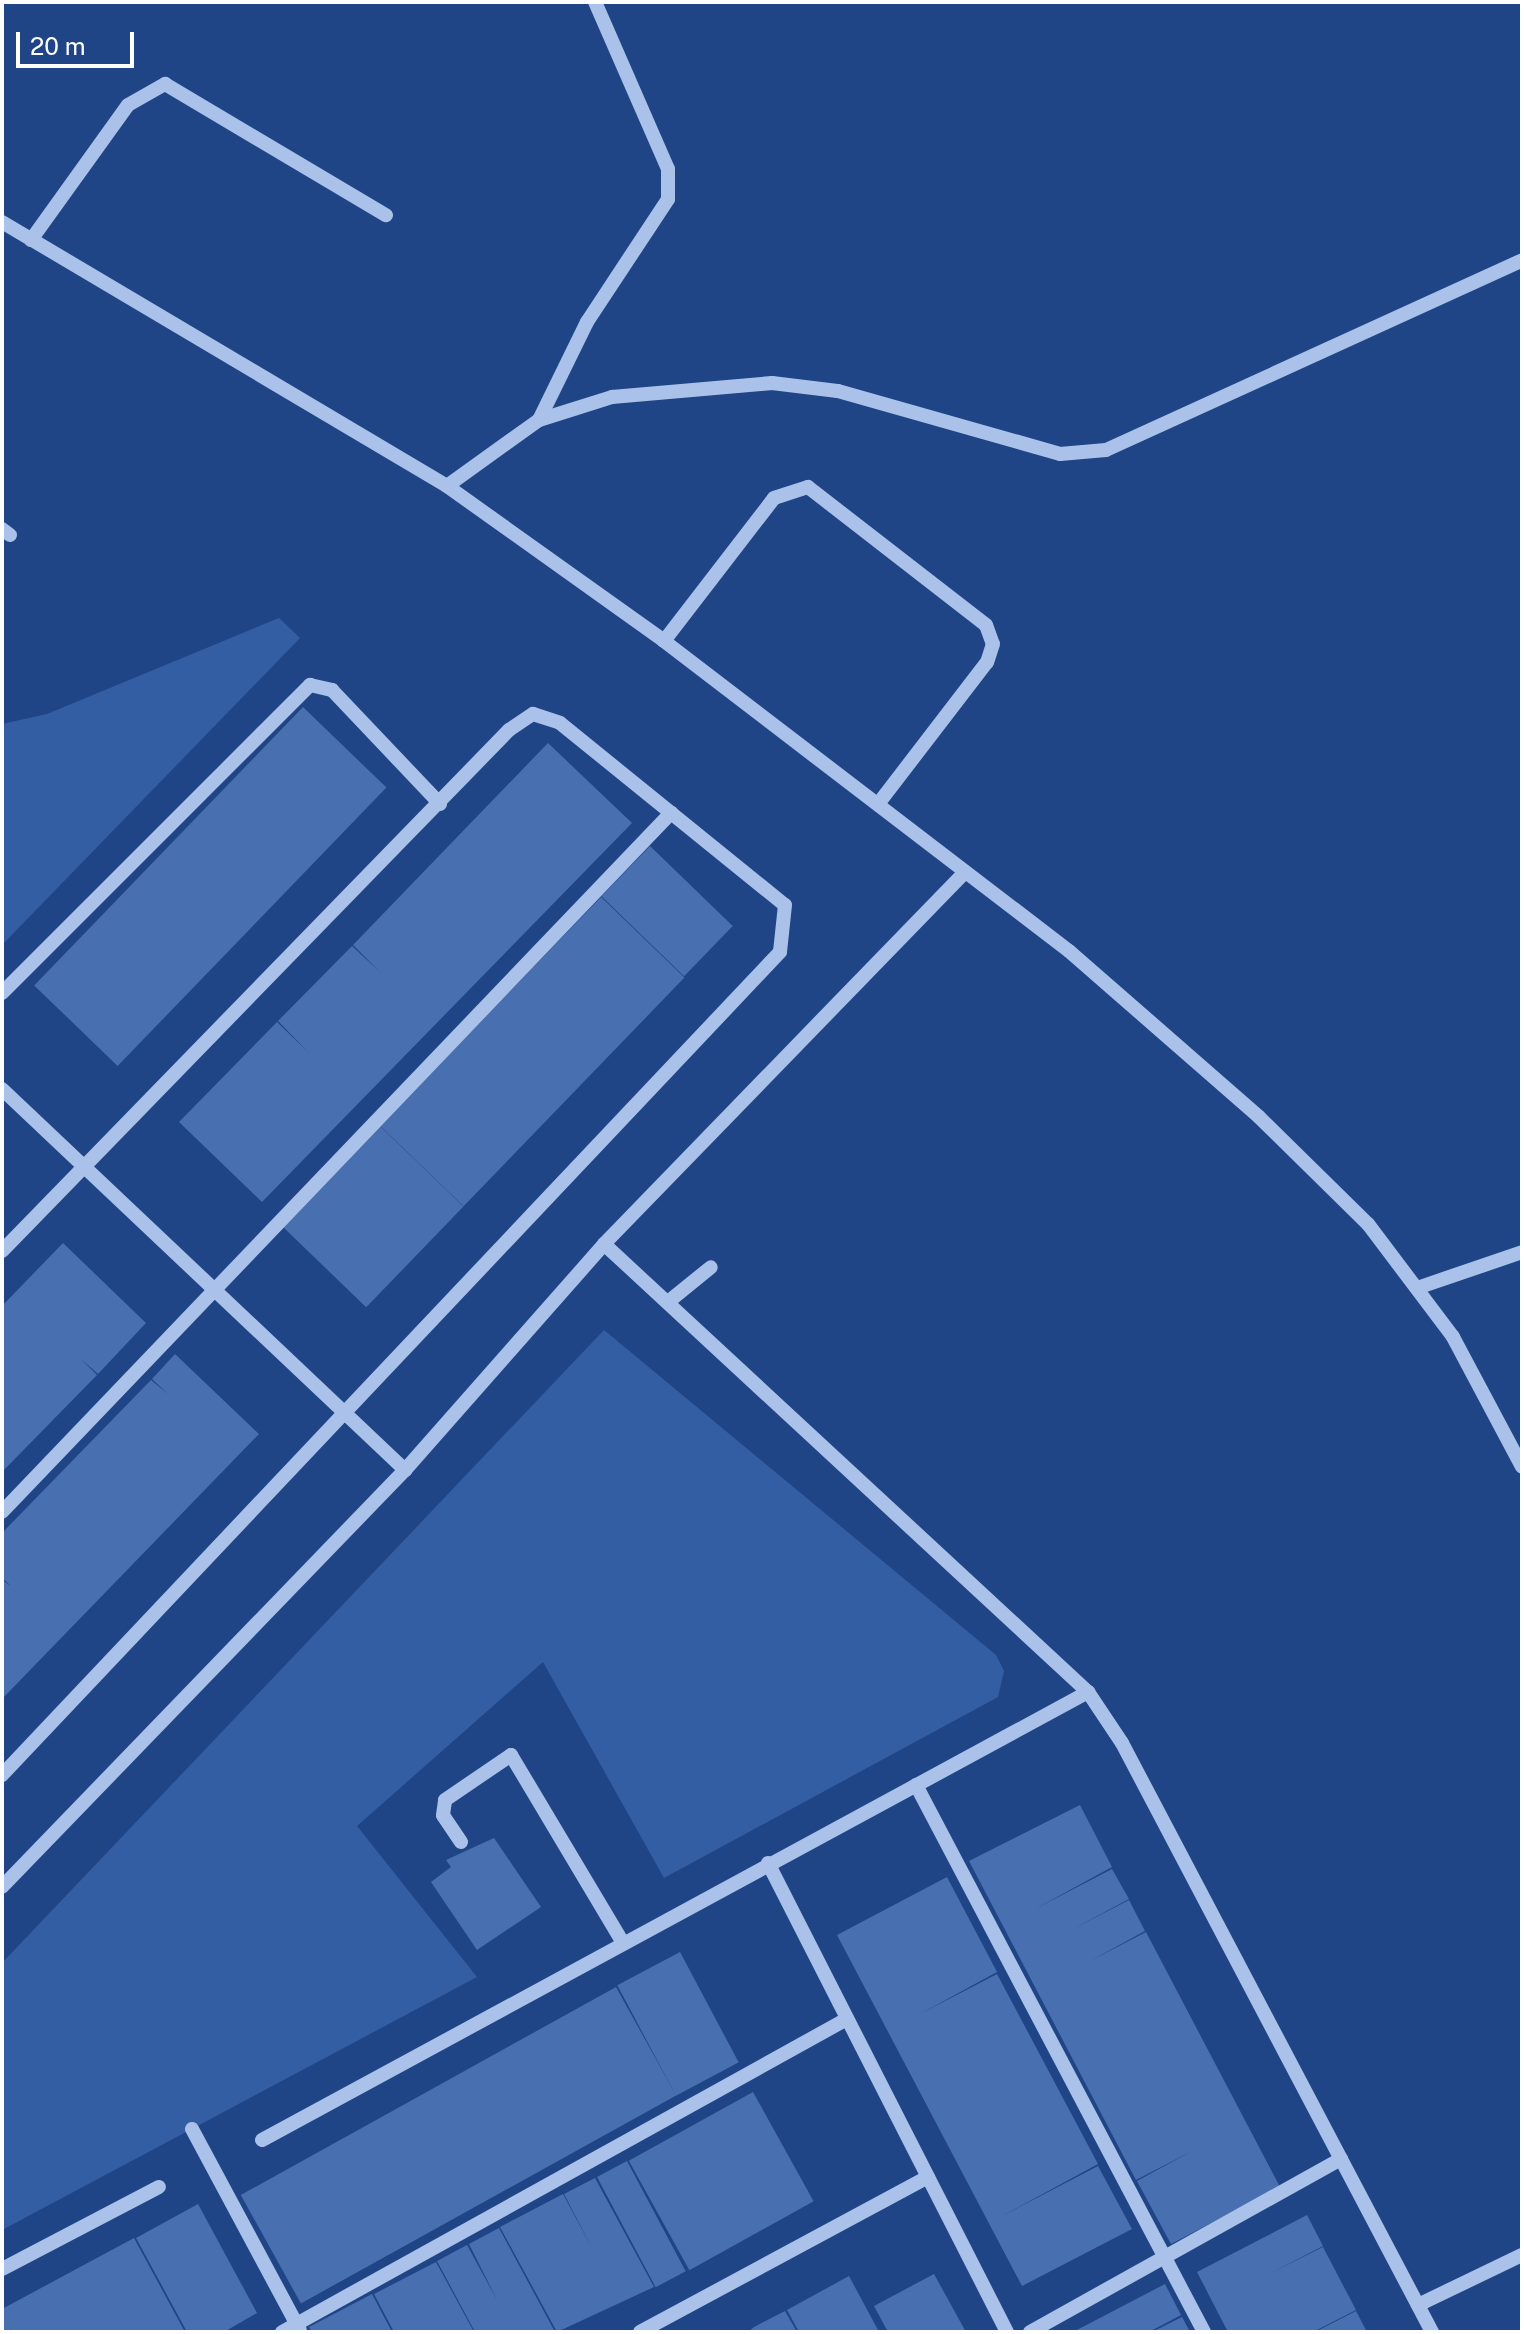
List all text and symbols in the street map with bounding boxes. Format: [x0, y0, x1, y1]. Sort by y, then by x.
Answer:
scale bar [20, 16, 138, 66]
text: 20 m [30, 32, 86, 60]

